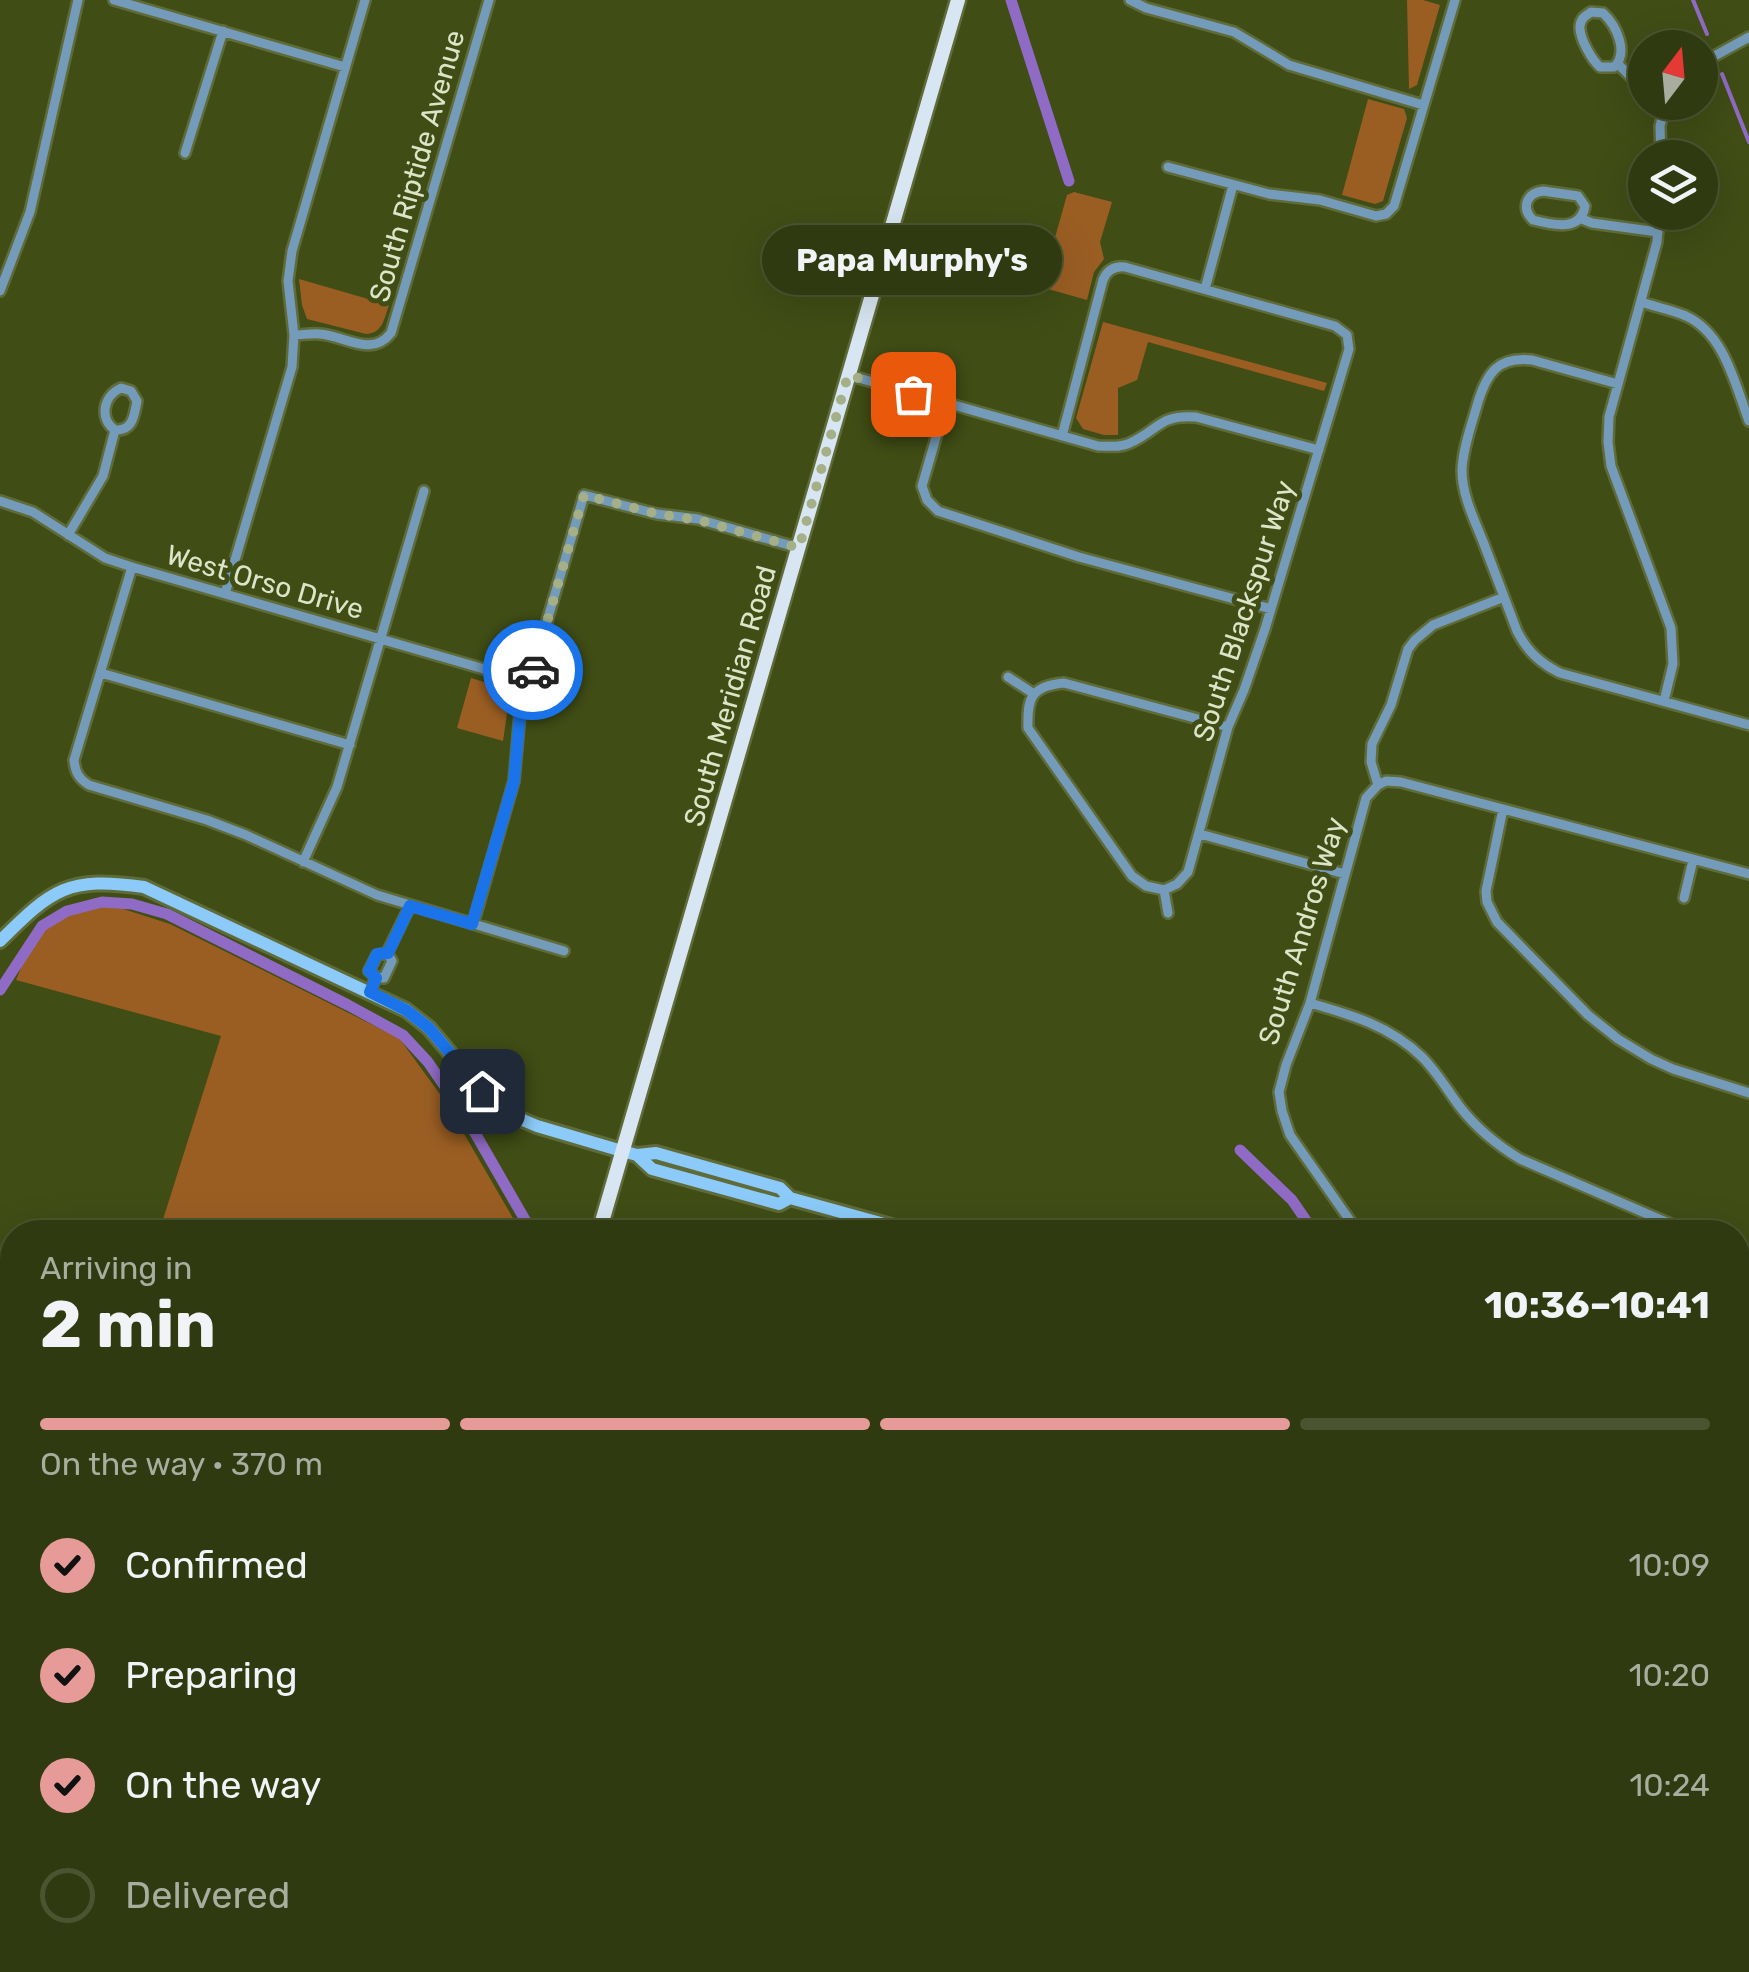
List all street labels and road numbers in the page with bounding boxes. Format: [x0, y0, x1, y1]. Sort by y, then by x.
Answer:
street label: South Riptide Avenue [362, 26, 472, 306]
street label: South Blackspur Way [1186, 476, 1302, 746]
street label: West Orso Drive [163, 538, 367, 626]
street label: South Meridian Road [677, 562, 783, 830]
street label: South Andros Way [1252, 813, 1352, 1049]

